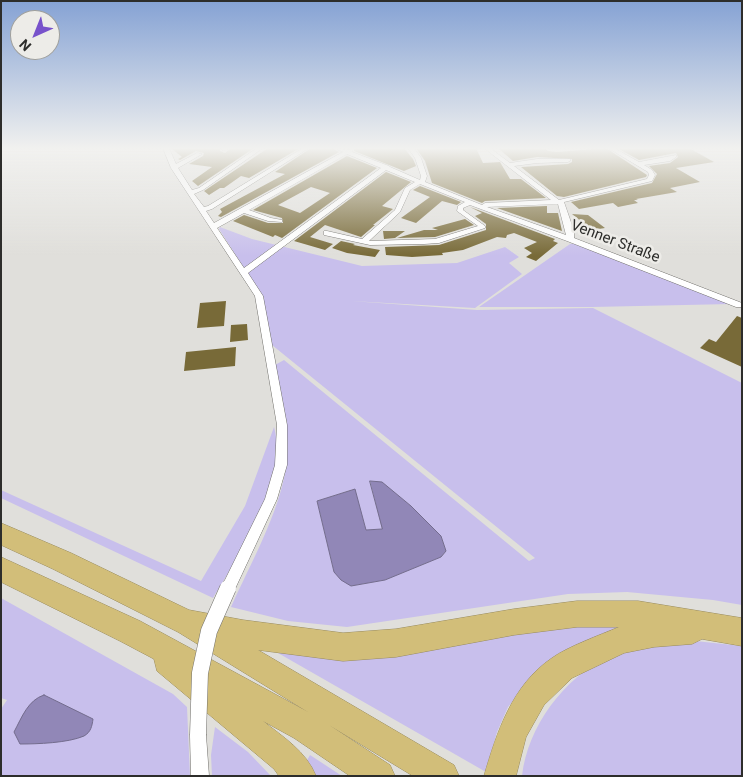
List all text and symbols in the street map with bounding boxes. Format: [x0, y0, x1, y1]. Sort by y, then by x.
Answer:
north arrow [10, 10, 60, 60]
text: N [16, 36, 34, 54]
street label: Venner Straße [568, 217, 662, 267]

